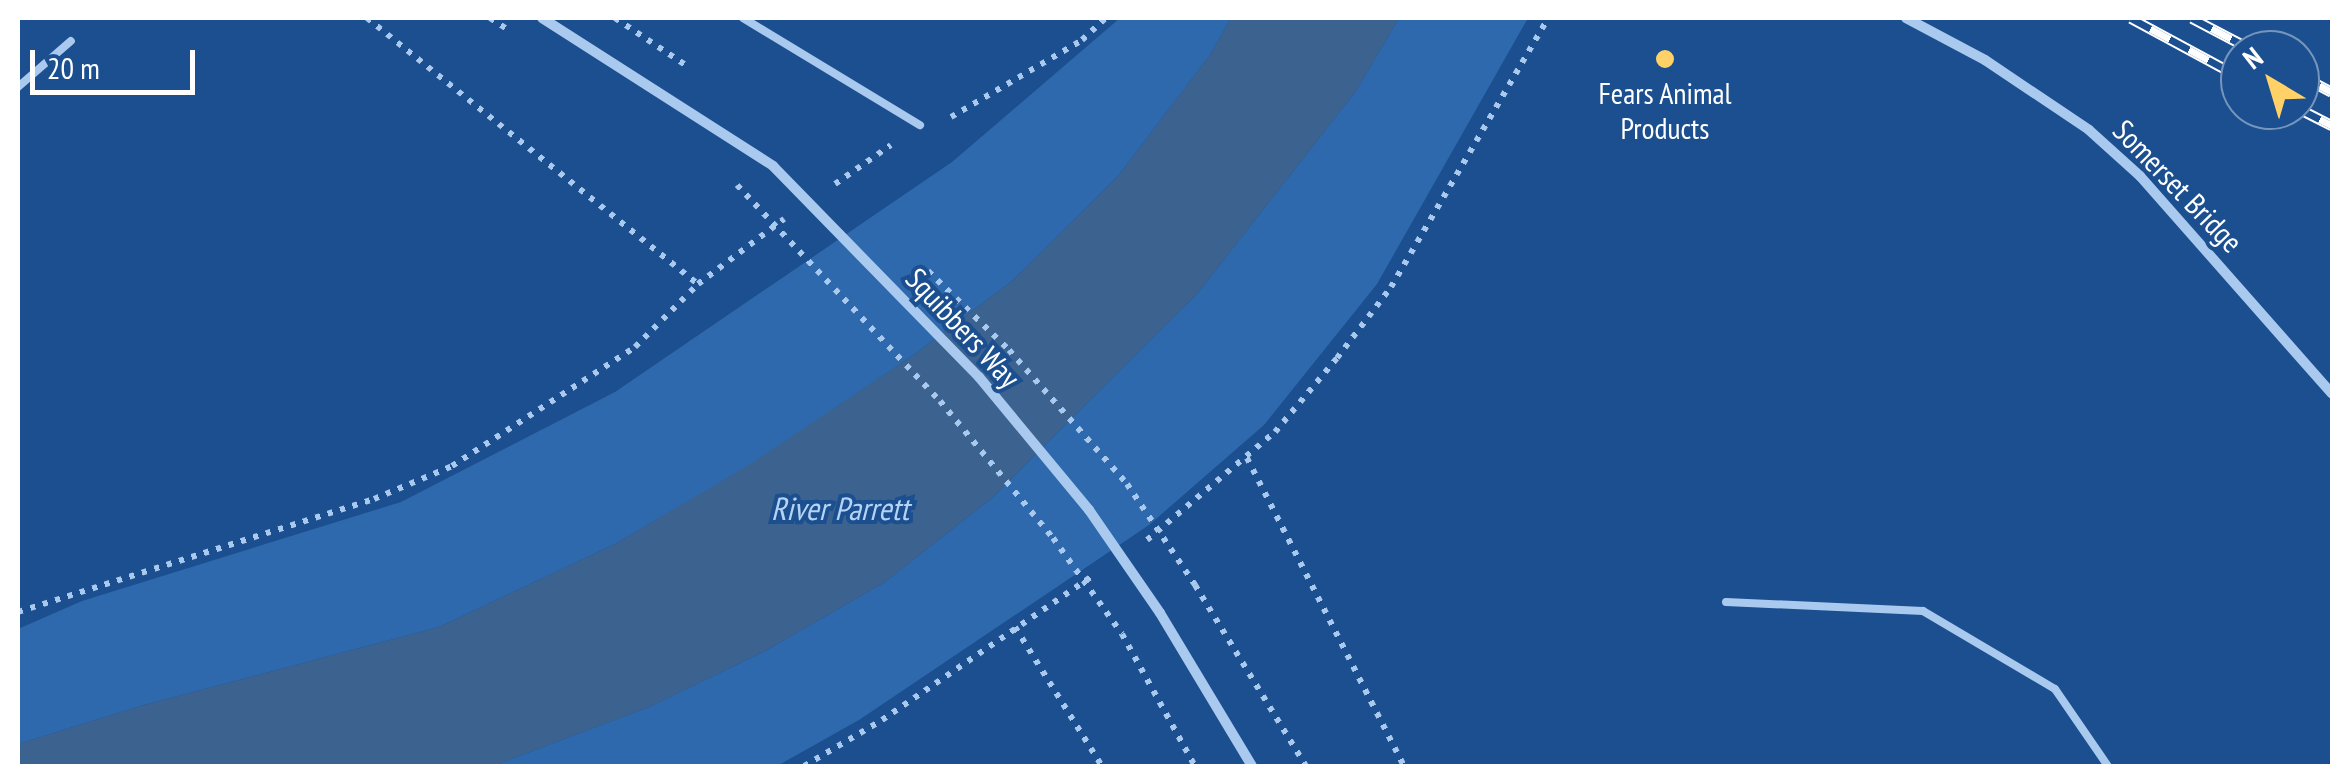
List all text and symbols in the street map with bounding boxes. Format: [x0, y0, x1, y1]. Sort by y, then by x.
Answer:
scale bar [35, 30, 200, 92]
north arrow [2220, 30, 2320, 130]
text: N [2235, 38, 2270, 77]
text: 20 m [47, 48, 100, 87]
marker: Fears Animal Products [1654, 48, 1676, 70]
place label: Fears Animal Products [1598, 75, 1732, 146]
street label: Somerset Bridge [2106, 112, 2250, 260]
street label: Squibbers Way [898, 261, 1028, 395]
water label: River Parrett [771, 489, 909, 527]

